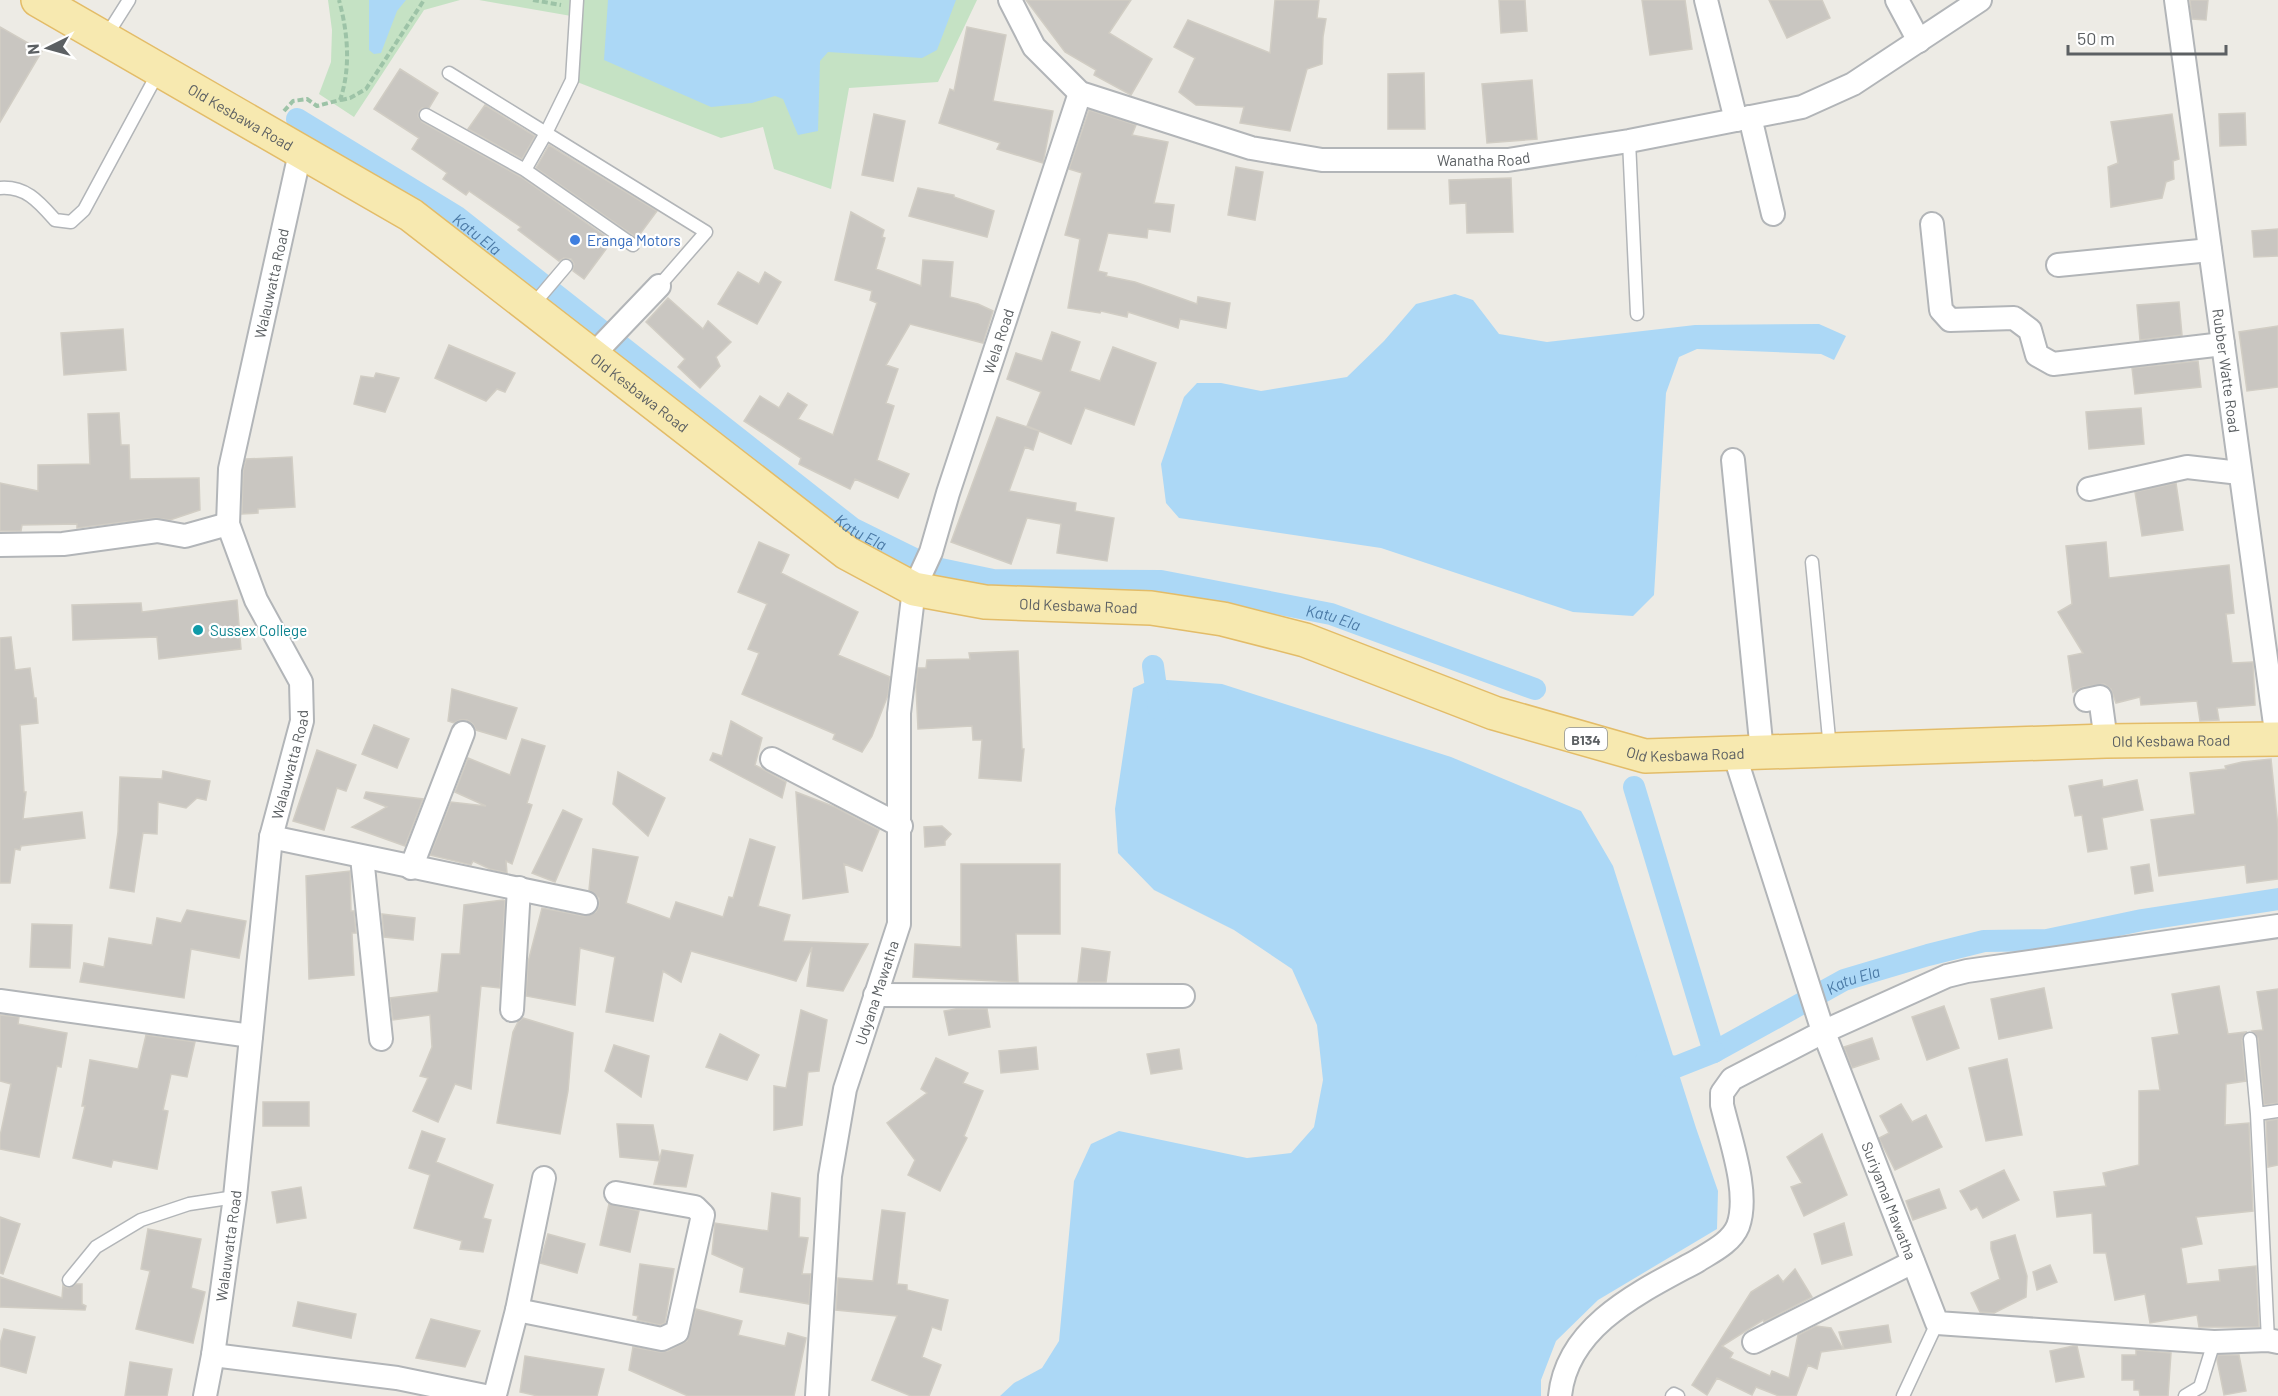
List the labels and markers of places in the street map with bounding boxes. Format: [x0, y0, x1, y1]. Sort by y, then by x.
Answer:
place label: Eranga Motors [587, 231, 681, 249]
marker: Eranga Motors [568, 233, 582, 247]
place label: Sussex College [210, 621, 307, 639]
marker: Sussex College [191, 623, 205, 637]

